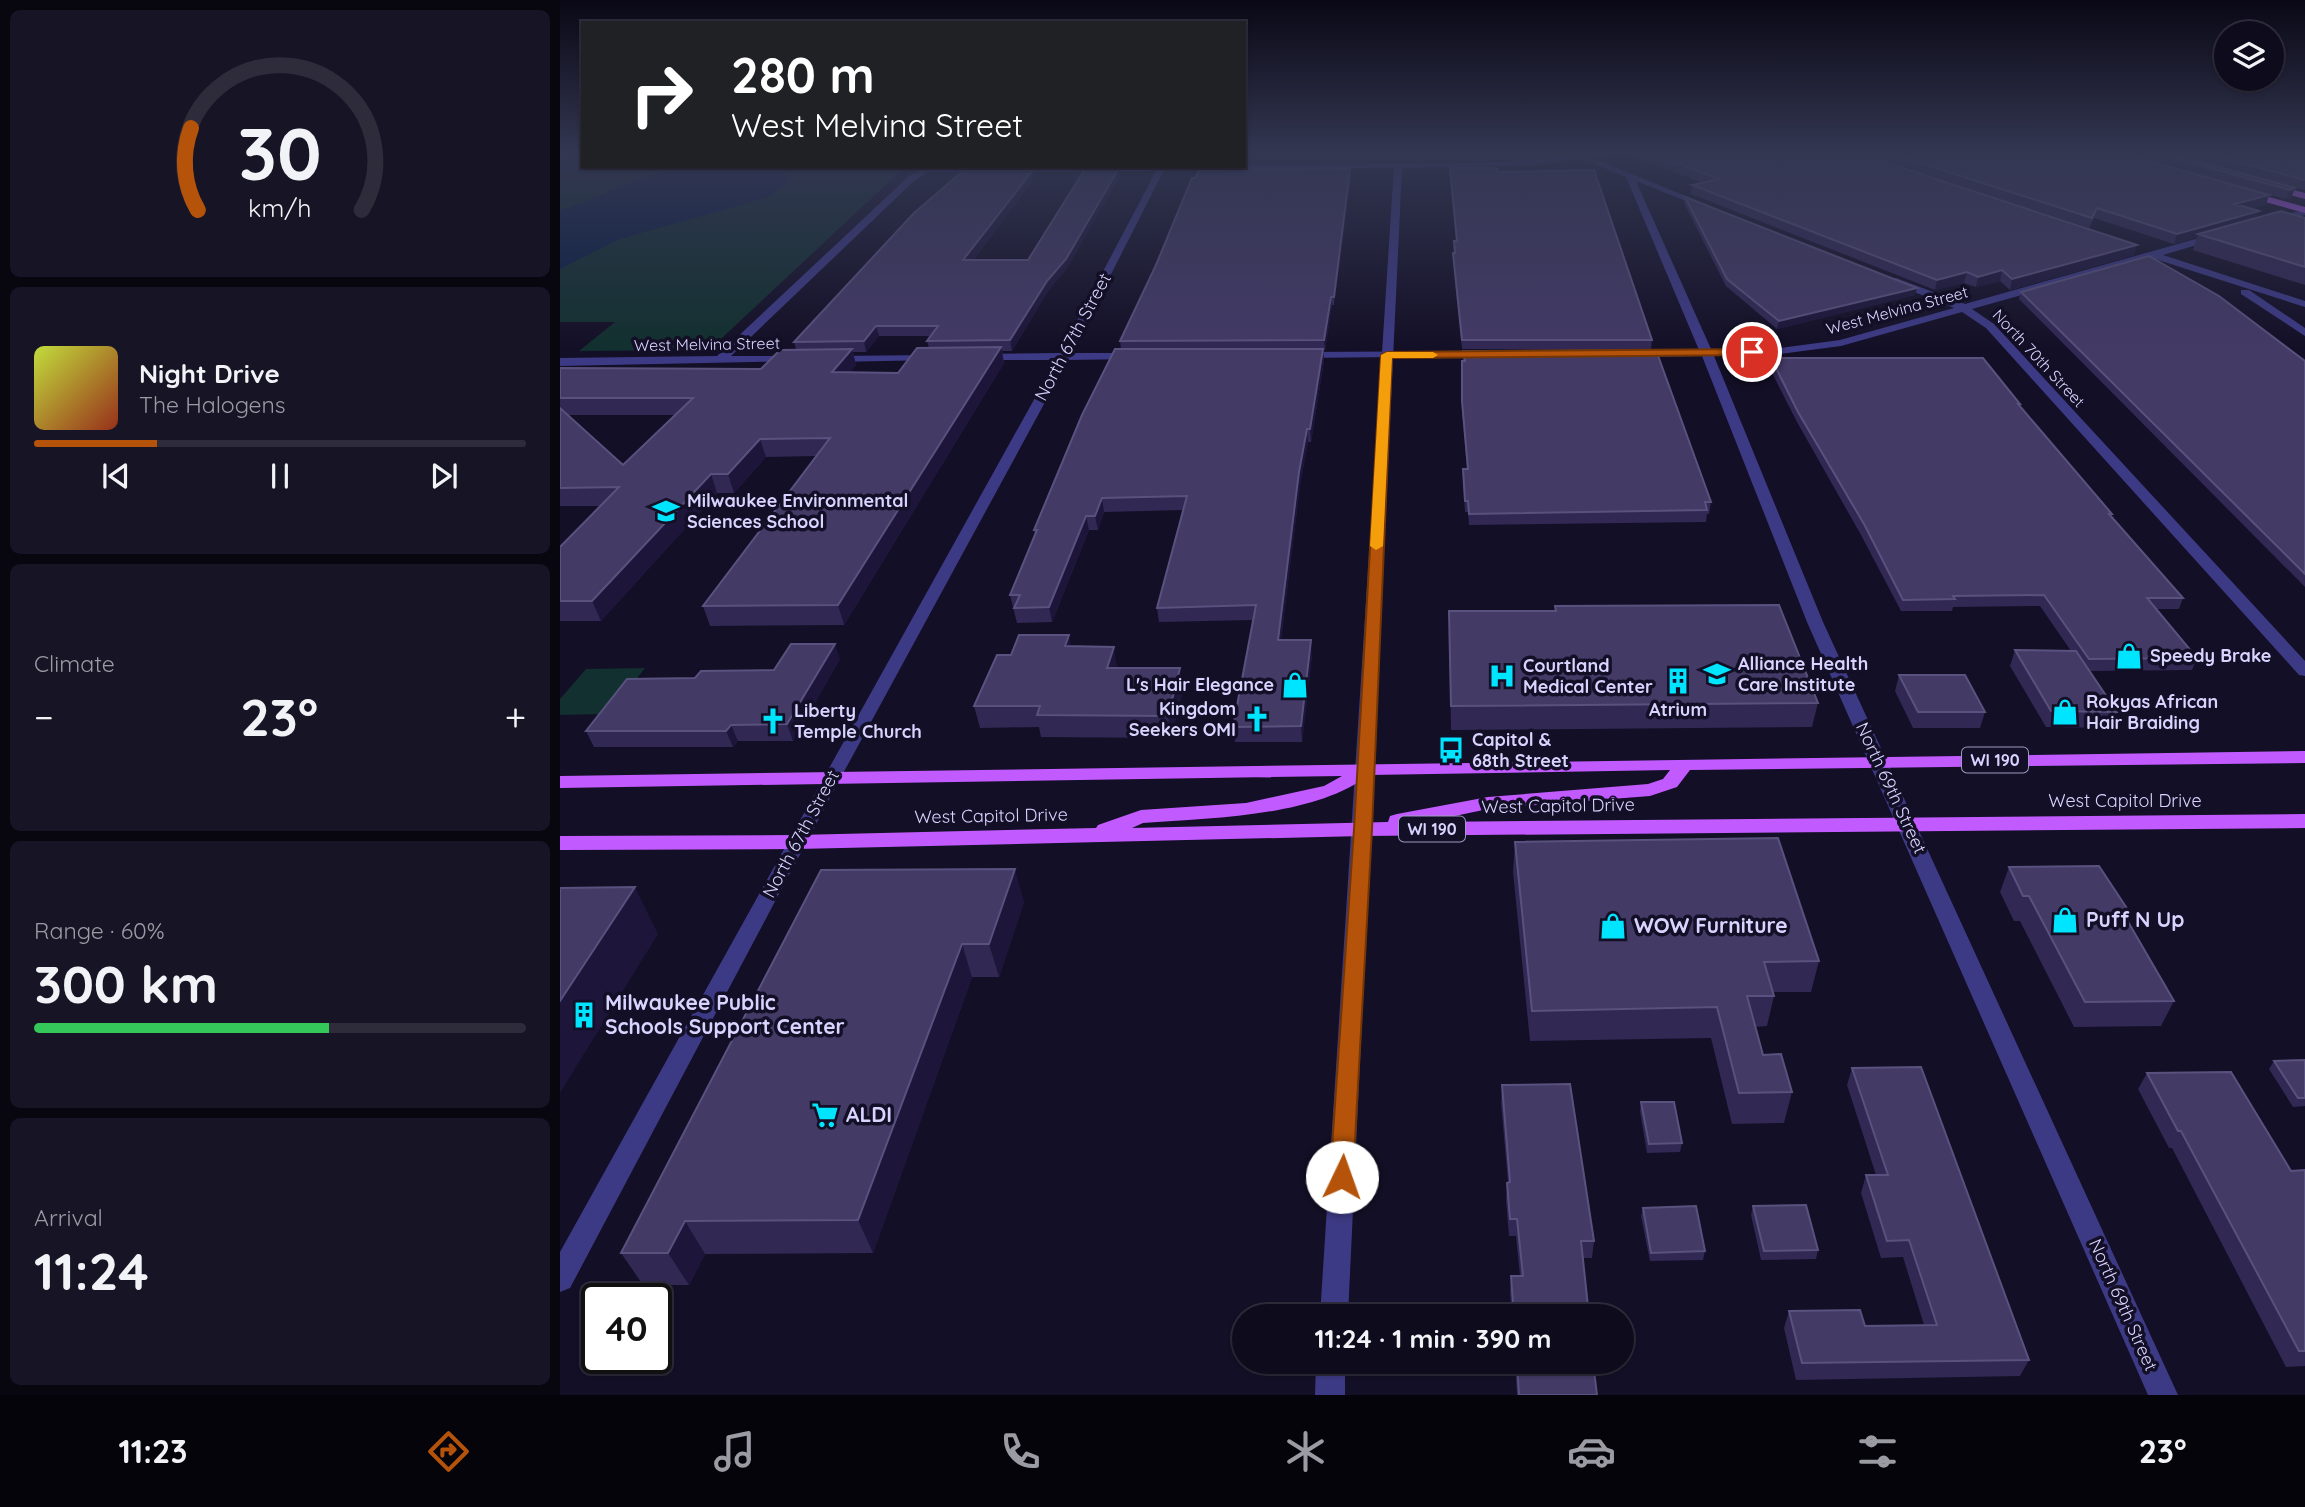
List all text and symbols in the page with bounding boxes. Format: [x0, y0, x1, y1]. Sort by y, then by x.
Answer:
map controls [2214, 21, 2284, 91]
button: layers [2214, 21, 2284, 91]
text: 280 m [731, 44, 875, 105]
icon: right [616, 49, 707, 140]
text: West Melvina Street [731, 105, 1023, 145]
text: 30 [238, 107, 322, 198]
text: km/h [248, 191, 312, 222]
street label: North 67th Street [1029, 269, 1116, 405]
street label: West Melvina Street [1824, 281, 1970, 339]
street label: North 70th Street [1988, 305, 2090, 411]
pin [1722, 322, 1782, 382]
street label: West Melvina Street [634, 333, 780, 355]
icon: arrive [1733, 333, 1771, 371]
text: Night Drive [139, 357, 280, 390]
text: The Halogens [139, 390, 286, 419]
icon: previous [97, 457, 135, 495]
icon: pause [261, 457, 299, 495]
icon: next [425, 457, 463, 495]
place label: Milwaukee Environmental Sciences School [687, 489, 908, 533]
school or university icon: Milwaukee Environmental Sciences School [651, 496, 681, 526]
shop icon: Speedy Brake [2114, 641, 2144, 671]
place label: Speedy Brake [2150, 644, 2271, 667]
text: Climate [34, 649, 115, 678]
place label: Alliance Health Care Institute [1738, 652, 1868, 696]
place label: Courtland Medical Center [1523, 654, 1653, 698]
school or university icon: Alliance Health Care Institute [1702, 659, 1732, 689]
hospital icon: Courtland Medical Center [1487, 661, 1517, 691]
building icon: Atrium [1663, 666, 1693, 696]
shop icon: L's Hair Elegance [1280, 670, 1310, 700]
place label: L's Hair Elegance [1126, 673, 1274, 696]
text: 23° [240, 684, 318, 749]
place label: Rokyas African Hair Braiding [2086, 690, 2218, 734]
text: − [34, 693, 54, 741]
text: + [505, 693, 526, 741]
place label: Kingdom Seekers OMI [1129, 697, 1236, 741]
shop icon: Rokyas African Hair Braiding [2050, 697, 2080, 727]
place label: Atrium [1649, 698, 1707, 721]
place label: Liberty Temple Church [794, 699, 922, 743]
church icon: Kingdom Seekers OMI [1242, 704, 1272, 734]
church icon: Liberty Temple Church [758, 706, 788, 736]
street label: North 69th Street [1851, 718, 1932, 857]
place label: Capitol & 68th Street [1472, 728, 1569, 772]
bus stop icon: Capitol & 68th Street [1436, 735, 1466, 765]
road number: WI 190 [1962, 748, 2028, 772]
street label: North 67th Street [757, 766, 844, 902]
street label: West Capitol Drive [2048, 789, 2202, 812]
street label: West Capitol Drive [1481, 793, 1635, 818]
street label: West Capitol Drive [914, 803, 1068, 828]
road number: WI 190 [1399, 816, 1465, 842]
shop icon: Puff N Up [2050, 905, 2080, 935]
place label: Puff N Up [2086, 906, 2184, 932]
shop icon: WOW Furniture [1598, 911, 1628, 941]
place label: WOW Furniture [1634, 912, 1788, 938]
text: Range · 60% [34, 916, 165, 945]
text: 300 km [34, 951, 218, 1016]
place label: Milwaukee Public Schools Support Center [605, 989, 845, 1039]
building icon: Milwaukee Public Schools Support Center [569, 1000, 599, 1030]
supermarket icon: ALDI [810, 1100, 840, 1130]
place label: ALDI [846, 1101, 892, 1127]
position arrow [1305, 1140, 1379, 1214]
text: Arrival [34, 1203, 103, 1232]
street label: North 69th Street [2084, 1235, 2163, 1374]
text: 11:24 [34, 1238, 149, 1303]
speed limit sign: 40 [581, 1283, 672, 1374]
text: 11:24 · 1 min · 390 m [1314, 1322, 1552, 1355]
icon: directions [424, 1427, 473, 1476]
icon: music [710, 1427, 759, 1476]
icon: phone [996, 1427, 1045, 1476]
icon: climate [1281, 1427, 1330, 1476]
icon: car [1567, 1427, 1616, 1476]
icon: filters [1853, 1427, 1902, 1476]
text: 11:23 [118, 1431, 187, 1471]
text: 23° [2139, 1431, 2187, 1471]

